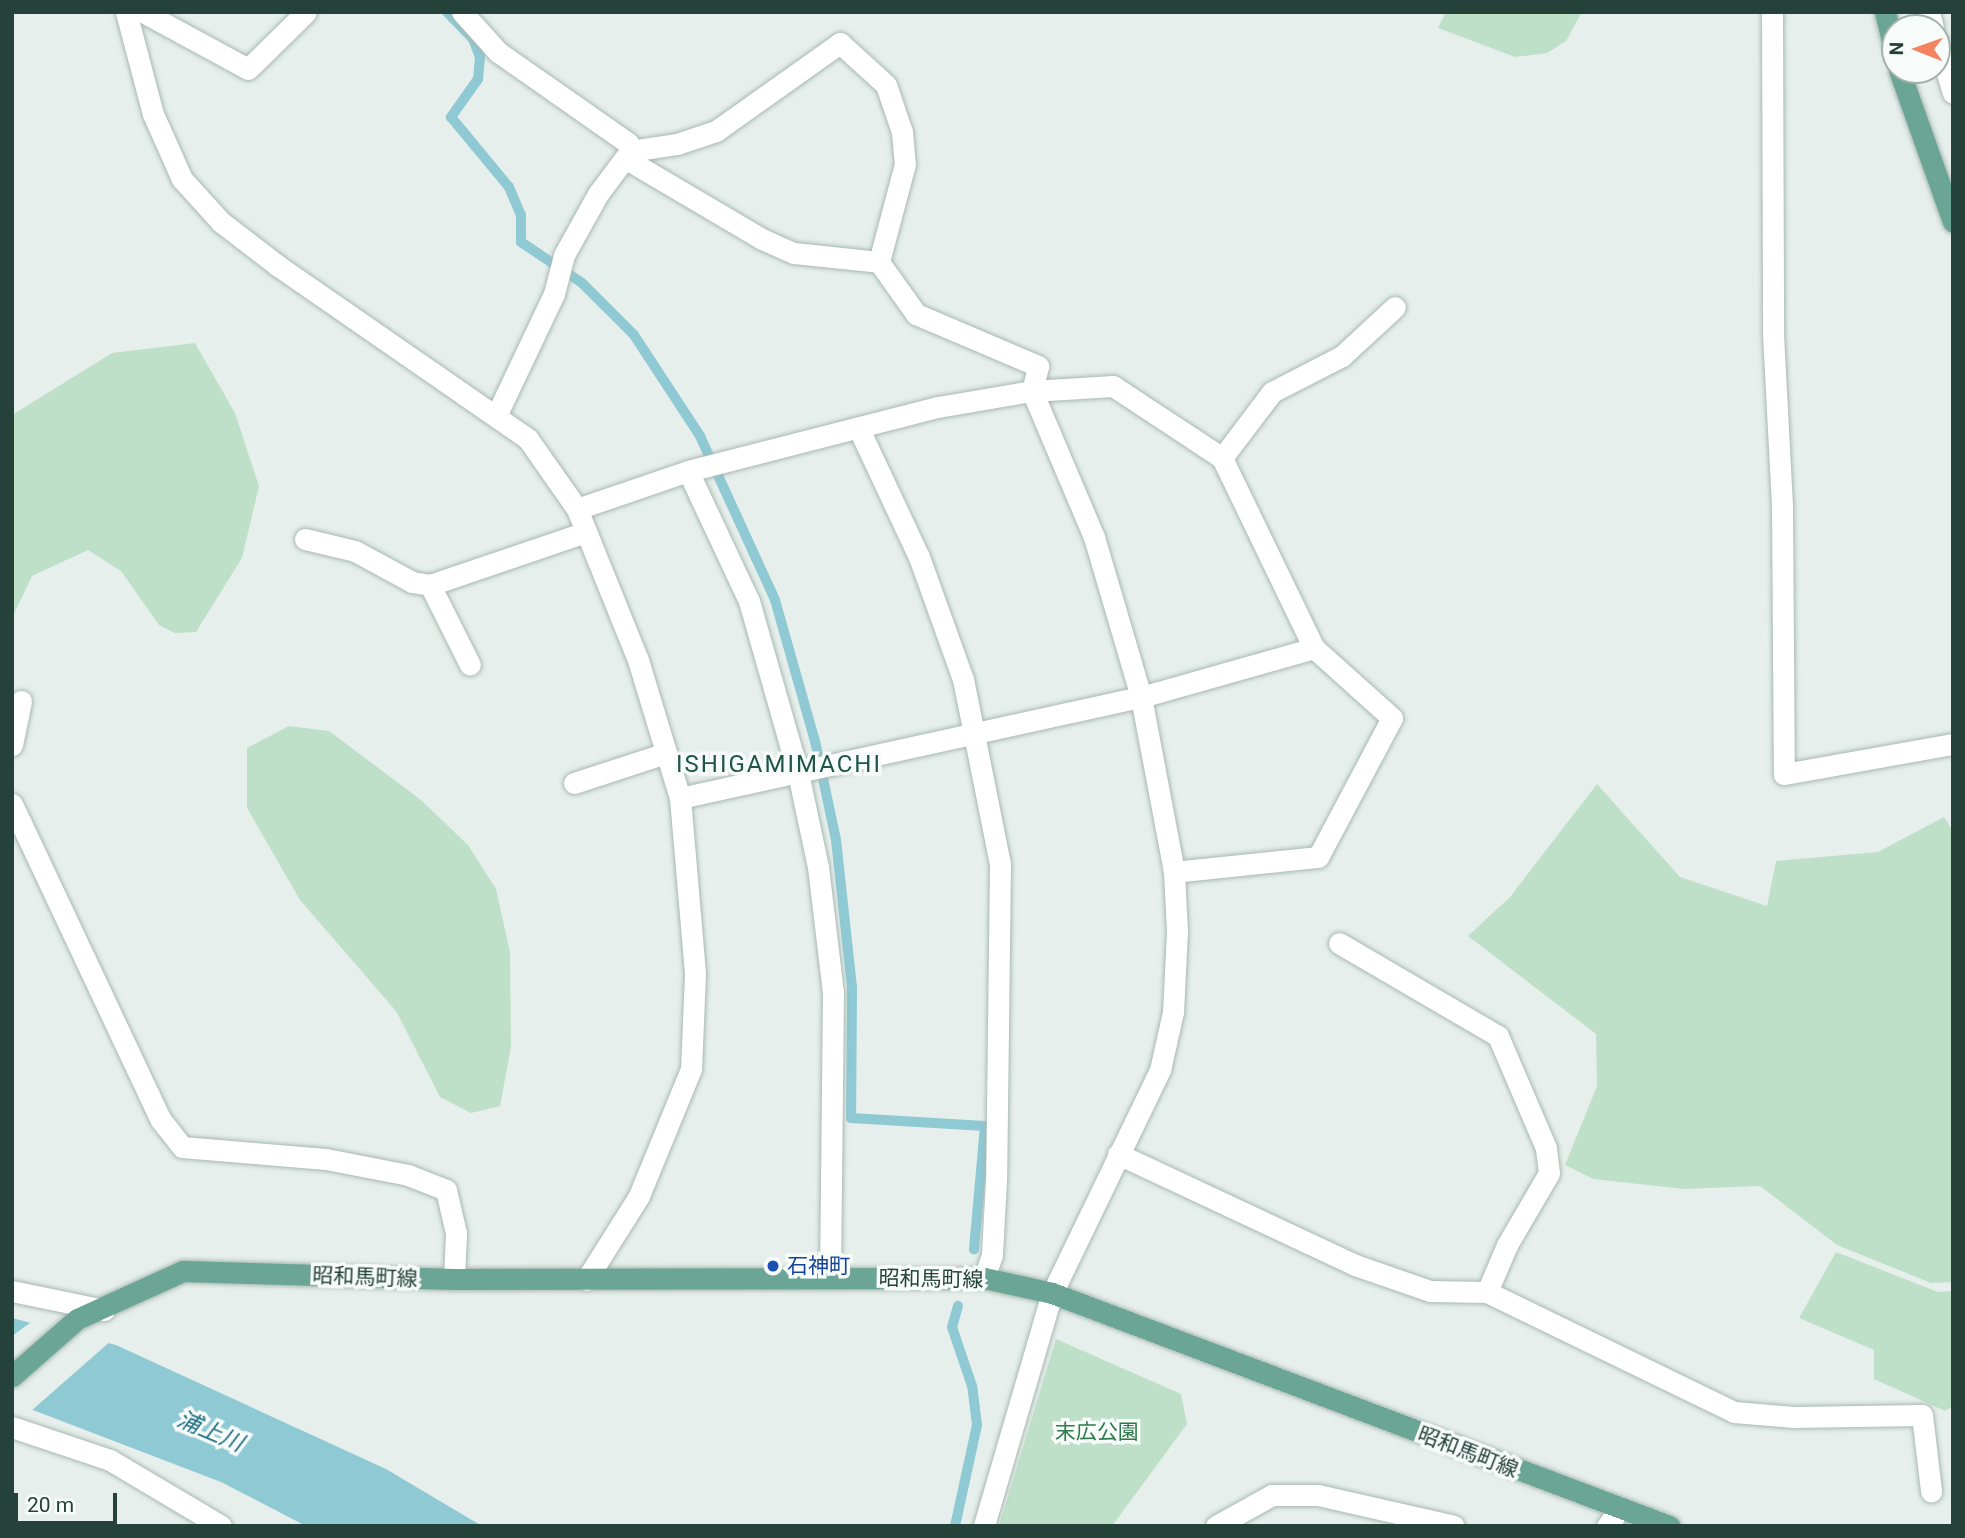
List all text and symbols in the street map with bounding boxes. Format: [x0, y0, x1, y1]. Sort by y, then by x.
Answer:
north arrow [1881, 14, 1951, 84]
text: N [1885, 42, 1908, 56]
district label: ISHIGAMIMACHI [678, 751, 880, 779]
place label: 石神町 [787, 1253, 850, 1279]
marker: 石神町 [765, 1258, 781, 1274]
street label: 昭和馬町線 [312, 1263, 418, 1291]
street label: 昭和馬町線 [878, 1265, 984, 1293]
water label: 浦上川 [173, 1406, 247, 1458]
park label: 末広公園 [1055, 1419, 1139, 1445]
street label: 昭和馬町線 [1414, 1421, 1522, 1483]
scale bar [18, 1478, 121, 1522]
text: 20 m [27, 1493, 74, 1517]

